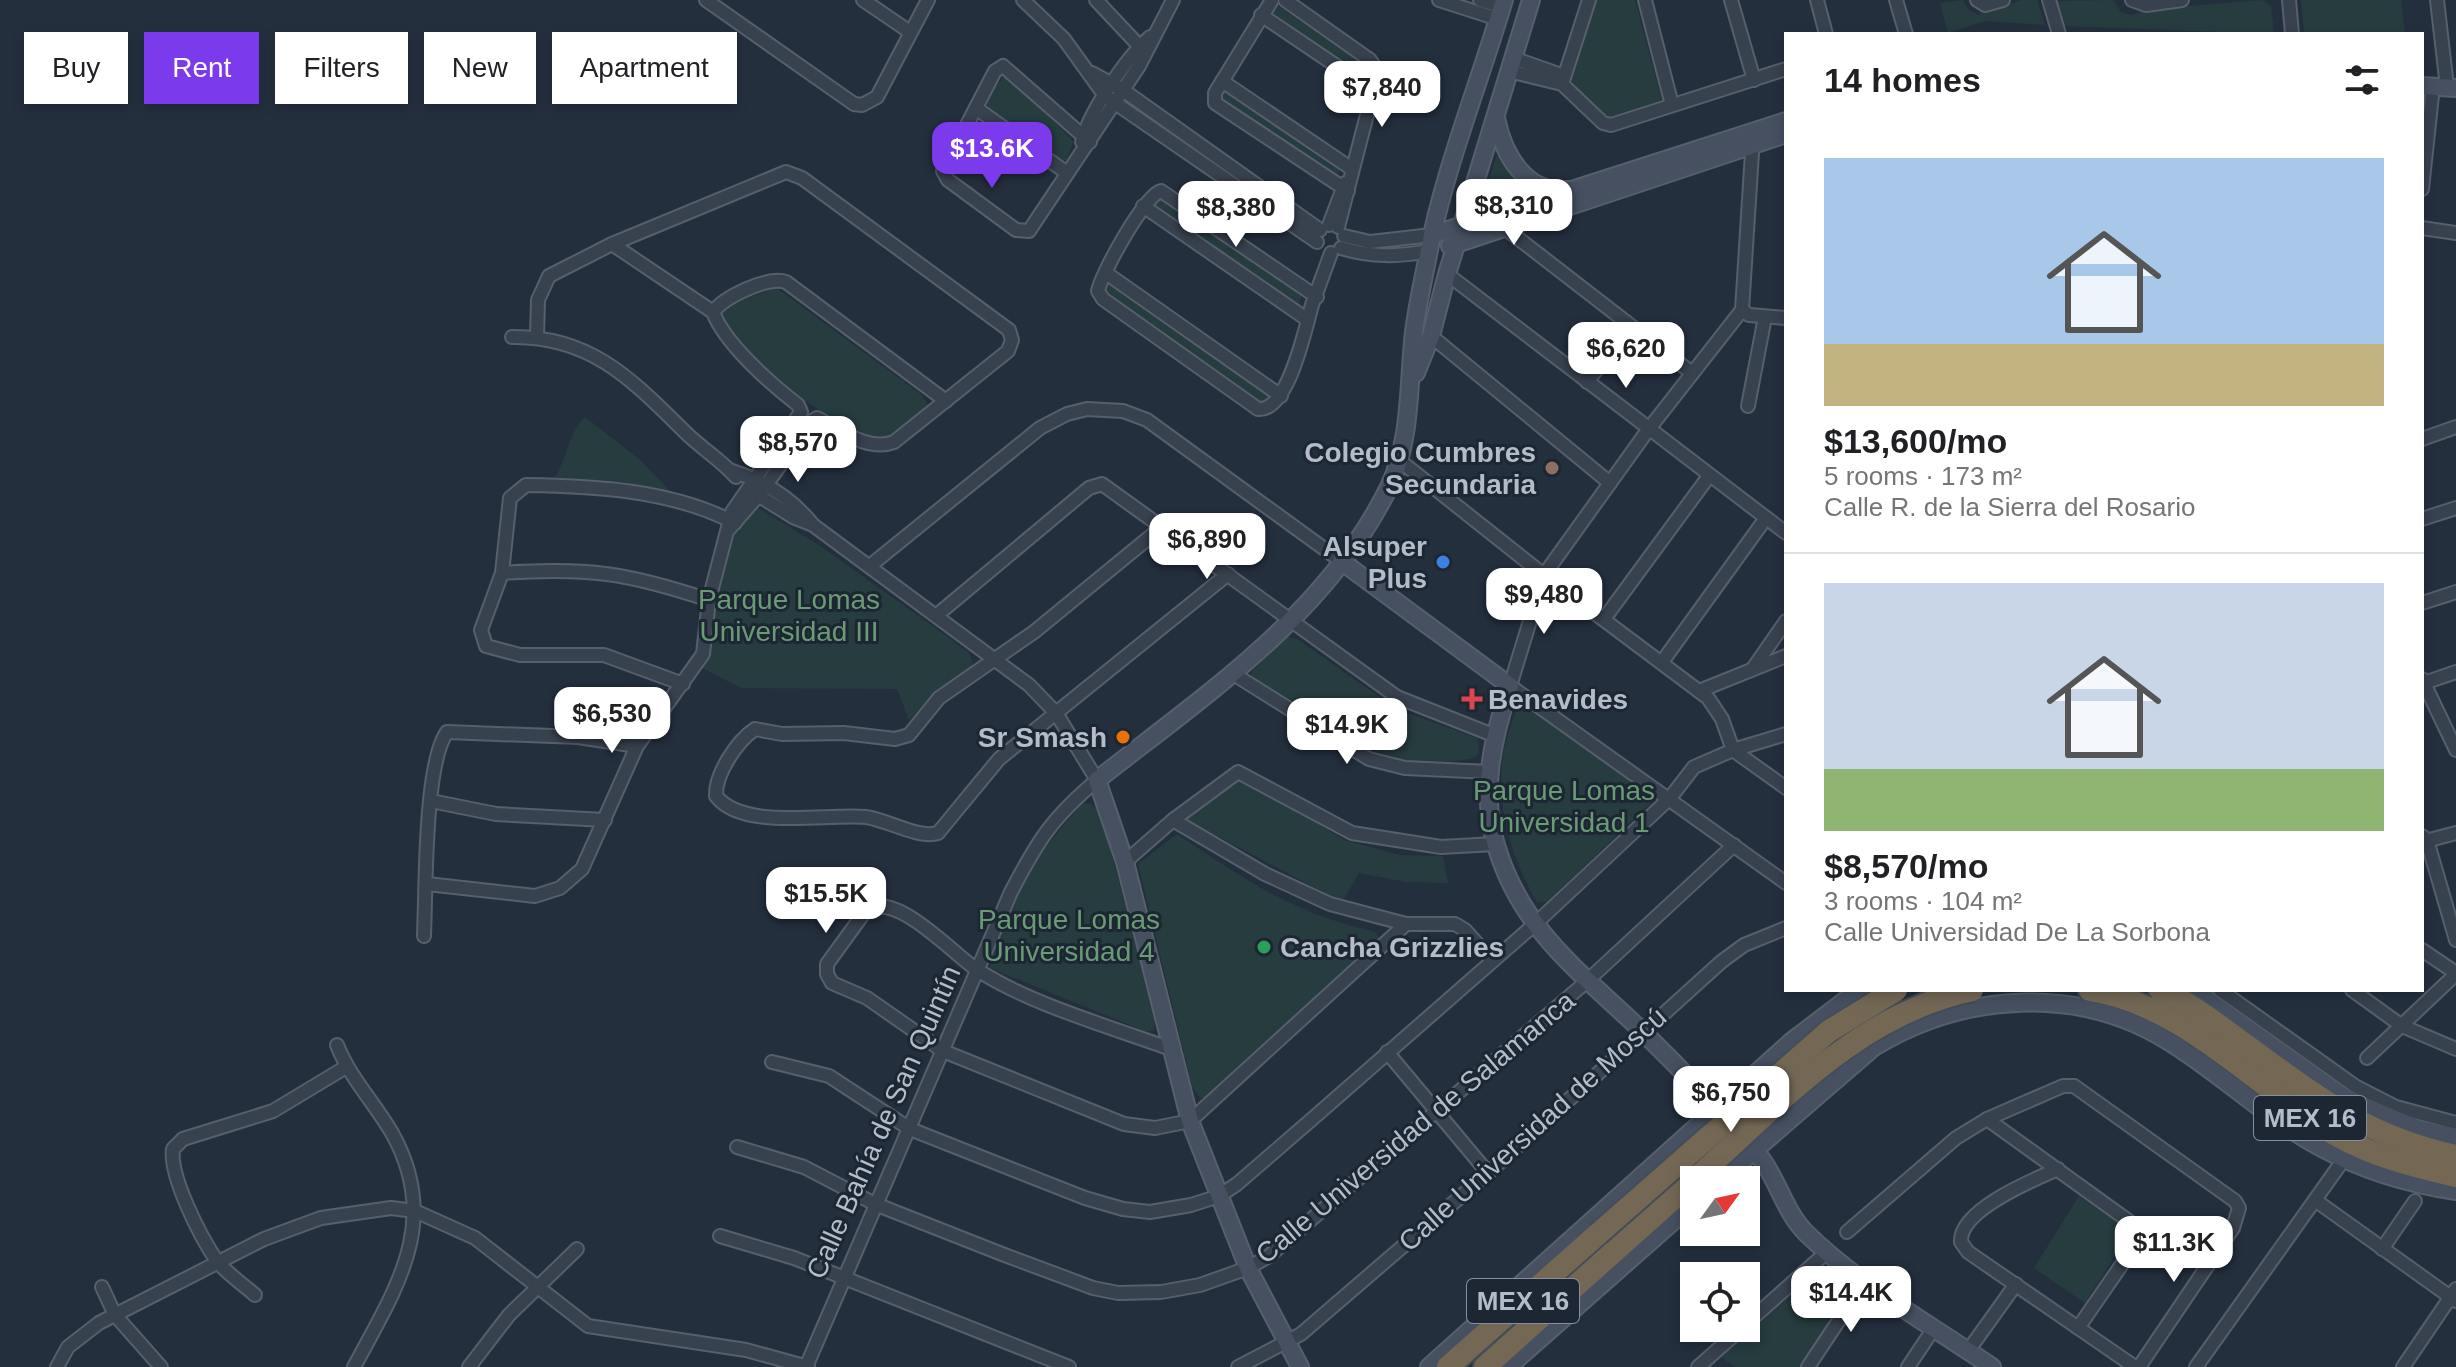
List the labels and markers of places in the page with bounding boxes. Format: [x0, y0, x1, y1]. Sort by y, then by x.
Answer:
pin: $7,840 [1317, 61, 1447, 129]
pin: $13.6K [927, 122, 1057, 190]
pin: $8,310 [1449, 179, 1579, 247]
pin: $8,380 [1171, 181, 1301, 249]
pin: $6,620 [1561, 322, 1691, 390]
pin: $8,570 [733, 416, 863, 484]
place label: Colegio Cumbres Secundaria [1304, 437, 1536, 500]
marker: Colegio Cumbres Secundaria [1543, 459, 1561, 477]
pin: $6,890 [1142, 513, 1272, 581]
place label: Alsuper Plus [1323, 531, 1427, 594]
marker: Alsuper Plus [1434, 553, 1452, 571]
pin: $9,480 [1479, 568, 1609, 636]
place label: Benavides [1488, 684, 1628, 715]
pin: $6,530 [547, 687, 677, 755]
marker: Benavides [1463, 690, 1481, 708]
pin: $14.9K [1282, 698, 1412, 766]
place label: Sr Smash [978, 722, 1107, 753]
marker: Sr Smash [1114, 728, 1132, 746]
pin: $15.5K [761, 867, 891, 935]
place label: Cancha Grizzlies [1280, 932, 1504, 963]
marker: Cancha Grizzlies [1255, 938, 1273, 956]
pin: $6,750 [1666, 1066, 1796, 1134]
pin: $11.3K [2109, 1216, 2239, 1284]
pin: $14.4K [1786, 1266, 1916, 1334]

